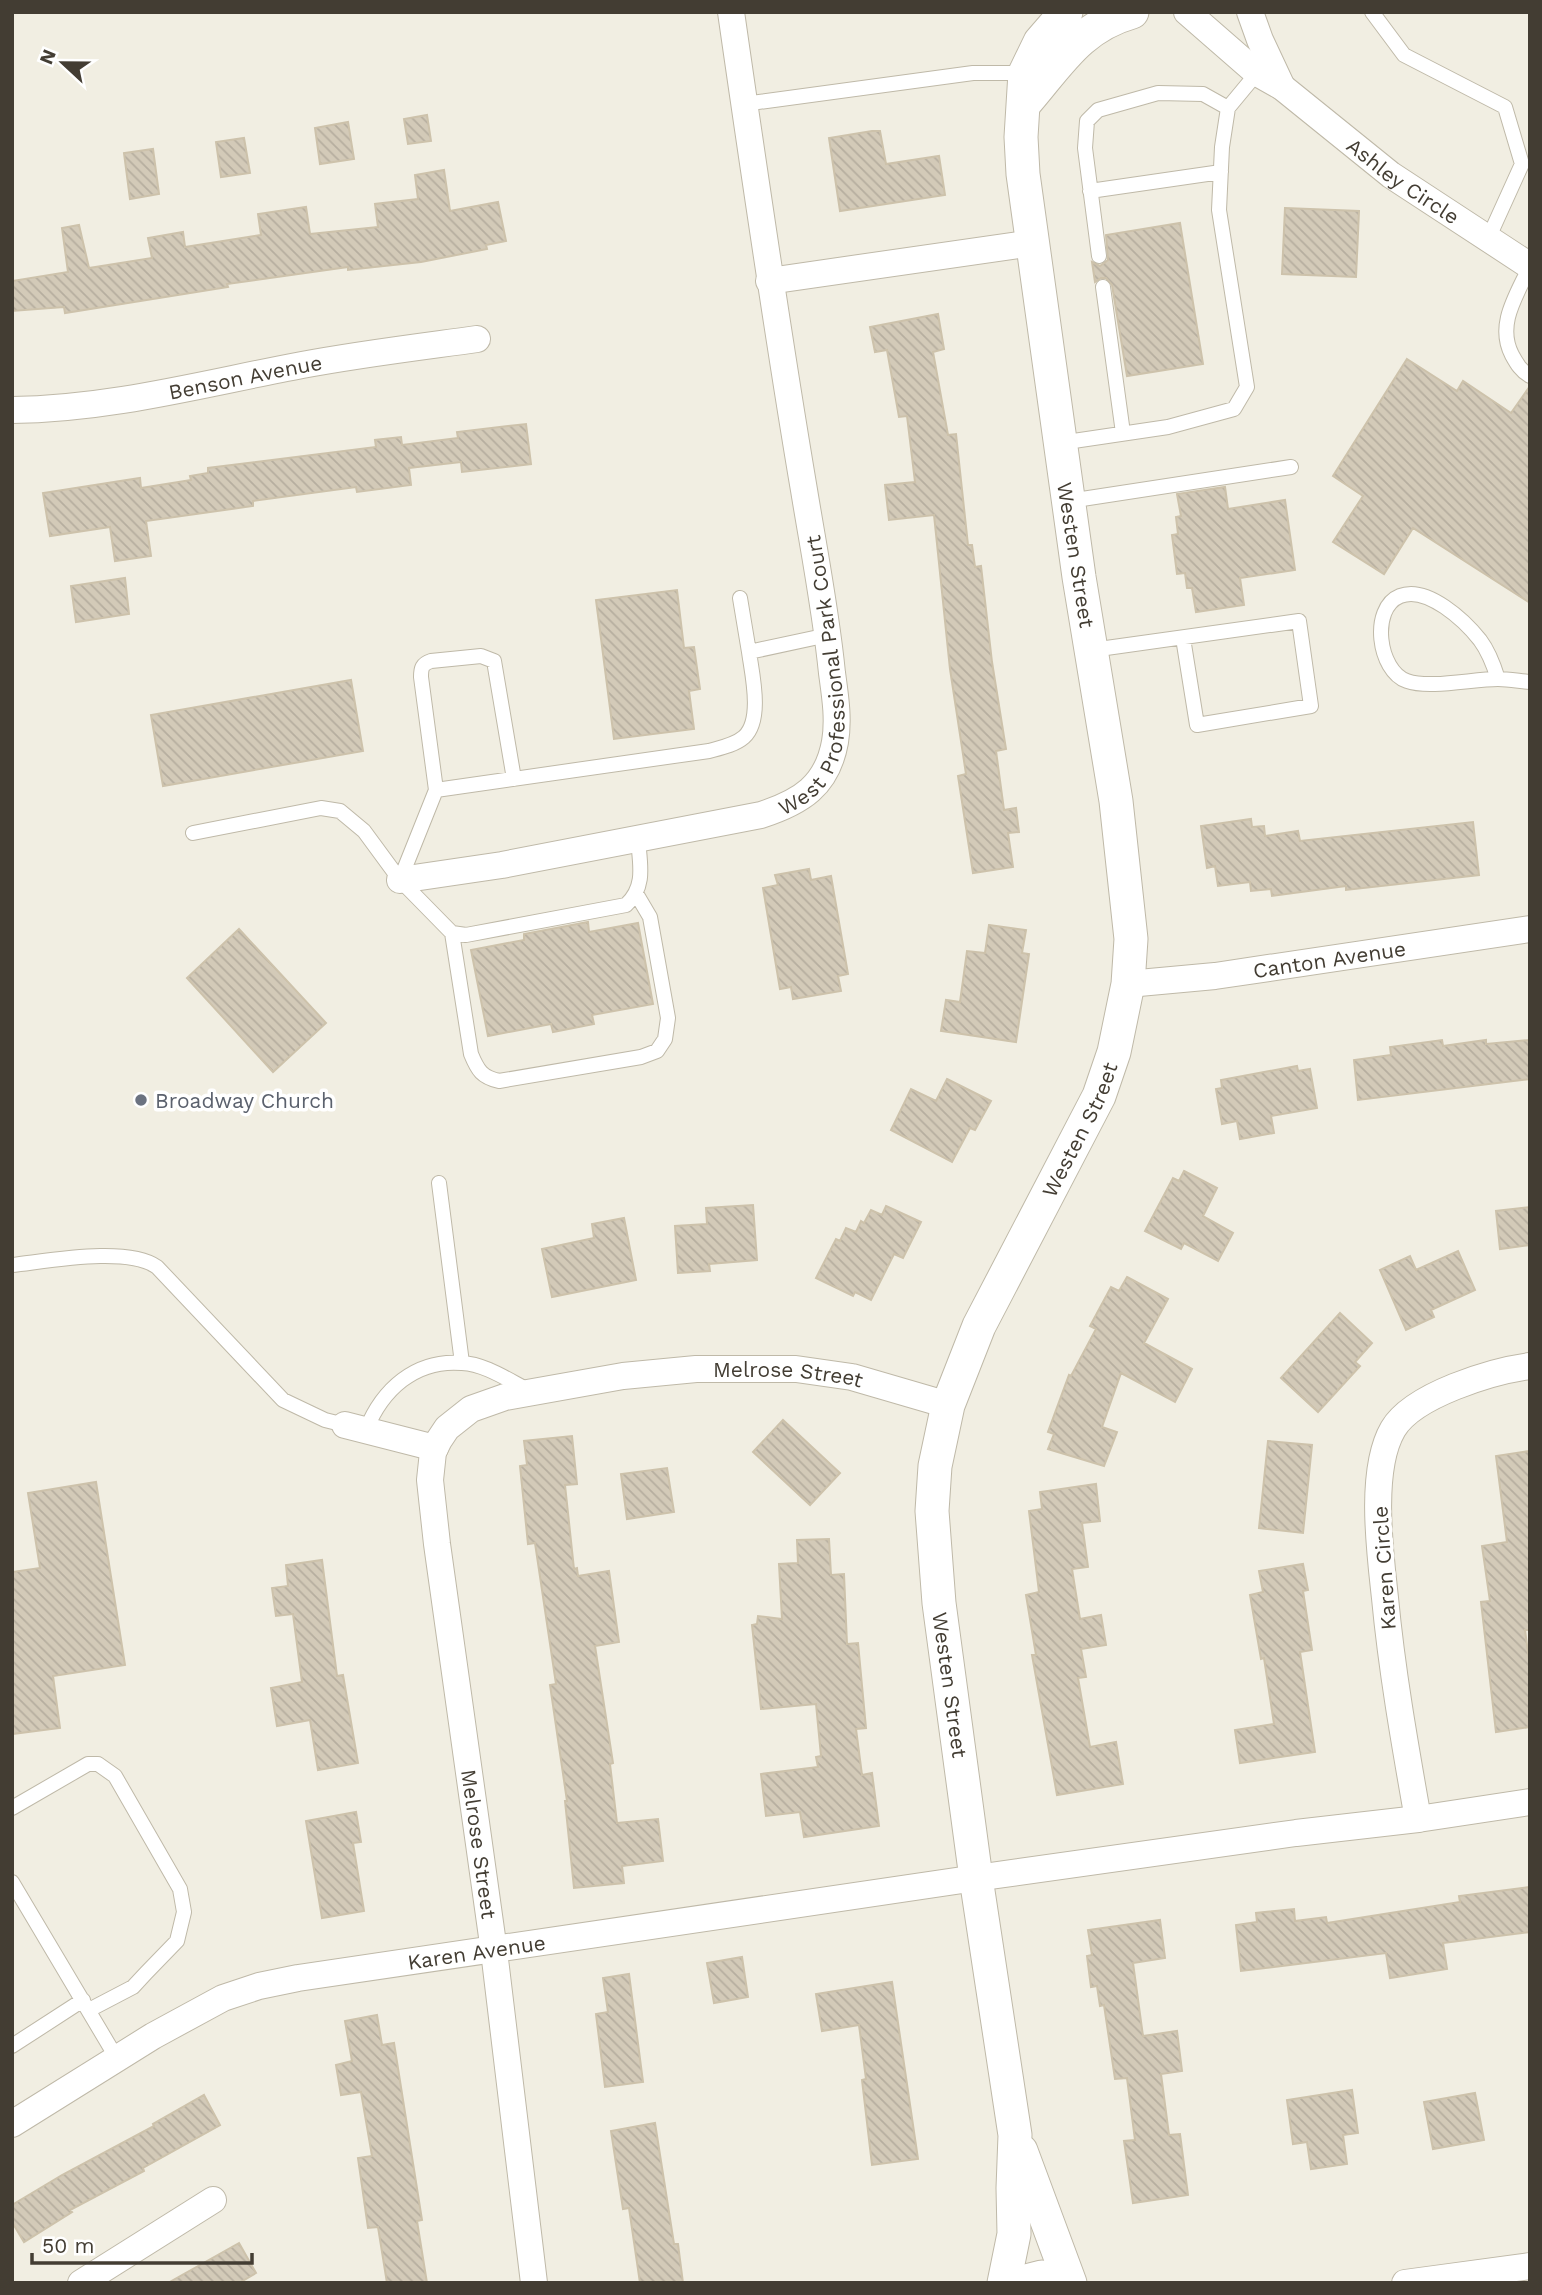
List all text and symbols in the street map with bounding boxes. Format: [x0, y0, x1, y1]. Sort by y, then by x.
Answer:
north arrow [28, 28, 98, 98]
text: N [34, 46, 61, 68]
street label: Ashley Circle [1342, 132, 1464, 229]
street label: Benson Avenue [166, 349, 324, 404]
street label: Westen Street [1052, 480, 1100, 630]
street label: West Professional Park Court [774, 533, 849, 820]
street label: Canton Avenue [1251, 935, 1407, 983]
street label: Westen Street [1036, 1059, 1122, 1201]
place label: Broadway Church [155, 1088, 334, 1113]
marker: Broadway Church [133, 1092, 149, 1108]
street label: Melrose Street [713, 1356, 866, 1392]
street label: Karen Circle [1367, 1505, 1401, 1631]
street label: Westen Street [927, 1611, 973, 1760]
street label: Melrose Street [456, 1768, 502, 1921]
street label: Karen Avenue [406, 1929, 547, 1974]
scale bar [32, 2222, 252, 2266]
text: 50 m [42, 2233, 94, 2258]

